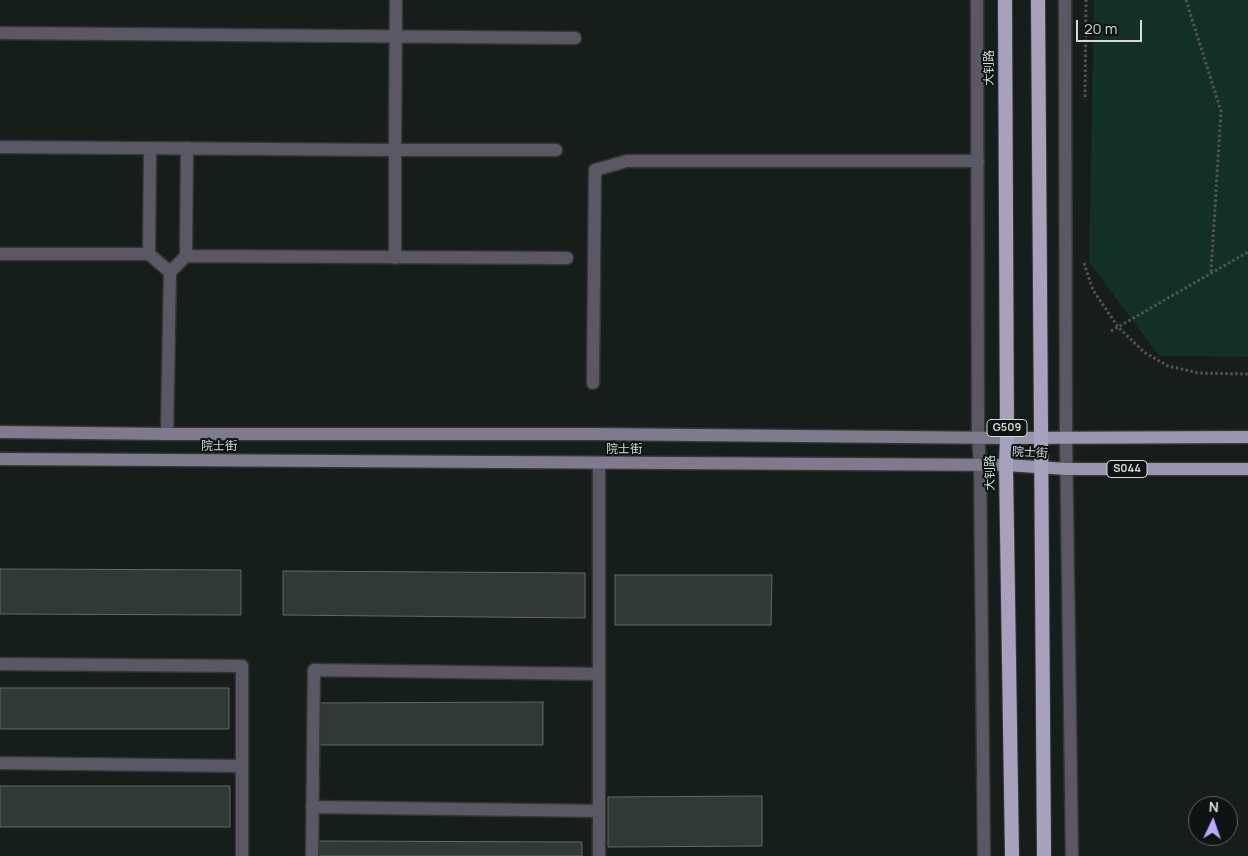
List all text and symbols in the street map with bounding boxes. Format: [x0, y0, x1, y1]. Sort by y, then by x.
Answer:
scale bar [1078, 10, 1144, 42]
text: 20 m [1084, 18, 1117, 39]
street label: 大钊路 [983, 50, 997, 86]
road number: G509 [987, 419, 1027, 436]
street label: 院士街 [201, 440, 237, 454]
street label: 院士街 [606, 443, 642, 457]
street label: 院士街 [1012, 445, 1048, 461]
street label: 大钊路 [984, 455, 998, 491]
road number: S044 [1107, 460, 1147, 478]
north arrow [1188, 796, 1238, 846]
text: N [1208, 797, 1219, 816]

